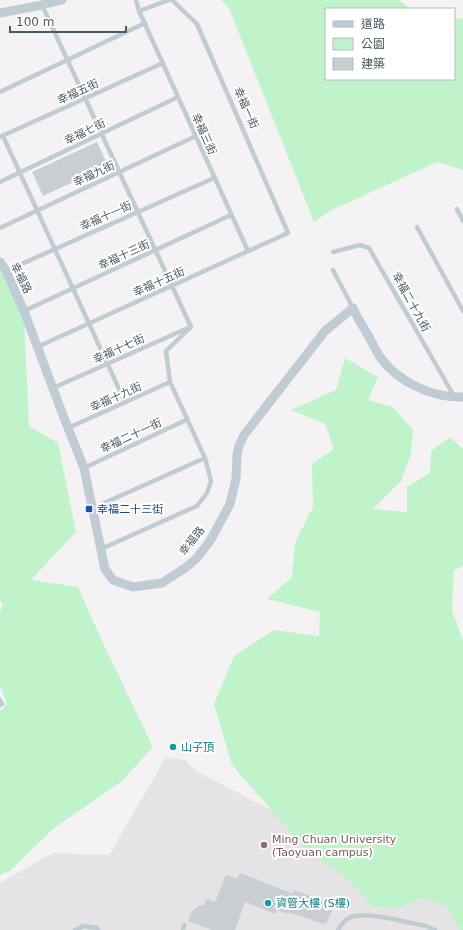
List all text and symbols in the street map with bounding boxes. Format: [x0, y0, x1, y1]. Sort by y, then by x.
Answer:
scale bar [10, 8, 126, 34]
legend [325, 8, 455, 80]
text: 100 m [16, 15, 54, 29]
text: 道路 [361, 17, 385, 31]
text: 公園 [361, 37, 385, 51]
text: 建築 [361, 57, 385, 71]
street label: 幸福五街 [55, 77, 101, 107]
street label: 幸福一街 [231, 85, 261, 131]
street label: 幸福三街 [189, 111, 219, 157]
street label: 幸福七街 [62, 117, 108, 147]
street label: 幸福九街 [71, 159, 117, 189]
street label: 幸福十一街 [78, 199, 134, 233]
street label: 幸福十三街 [96, 237, 152, 273]
street label: 幸福路 [8, 260, 34, 296]
street label: 幸福十五街 [131, 265, 187, 299]
street label: 幸福二十九街 [389, 270, 433, 334]
street label: 幸福十七街 [91, 332, 147, 366]
street label: 幸福十九街 [88, 380, 144, 414]
street label: 幸福二十一街 [98, 416, 164, 456]
place label: 幸福二十三街 [97, 503, 163, 516]
marker: 幸福二十三街 [84, 504, 94, 514]
street label: 幸福路 [177, 524, 207, 558]
place label: 山子頂 [181, 741, 214, 754]
marker: 山子頂 [168, 742, 178, 752]
place label: Ming Chuan University (Taoyuan campus) [272, 833, 397, 859]
marker: Ming Chuan University (Taoyuan campus) [259, 840, 269, 850]
place label: 資管大樓 (S樓) [276, 897, 350, 910]
marker: 資管大樓 (S樓) [263, 898, 273, 908]

